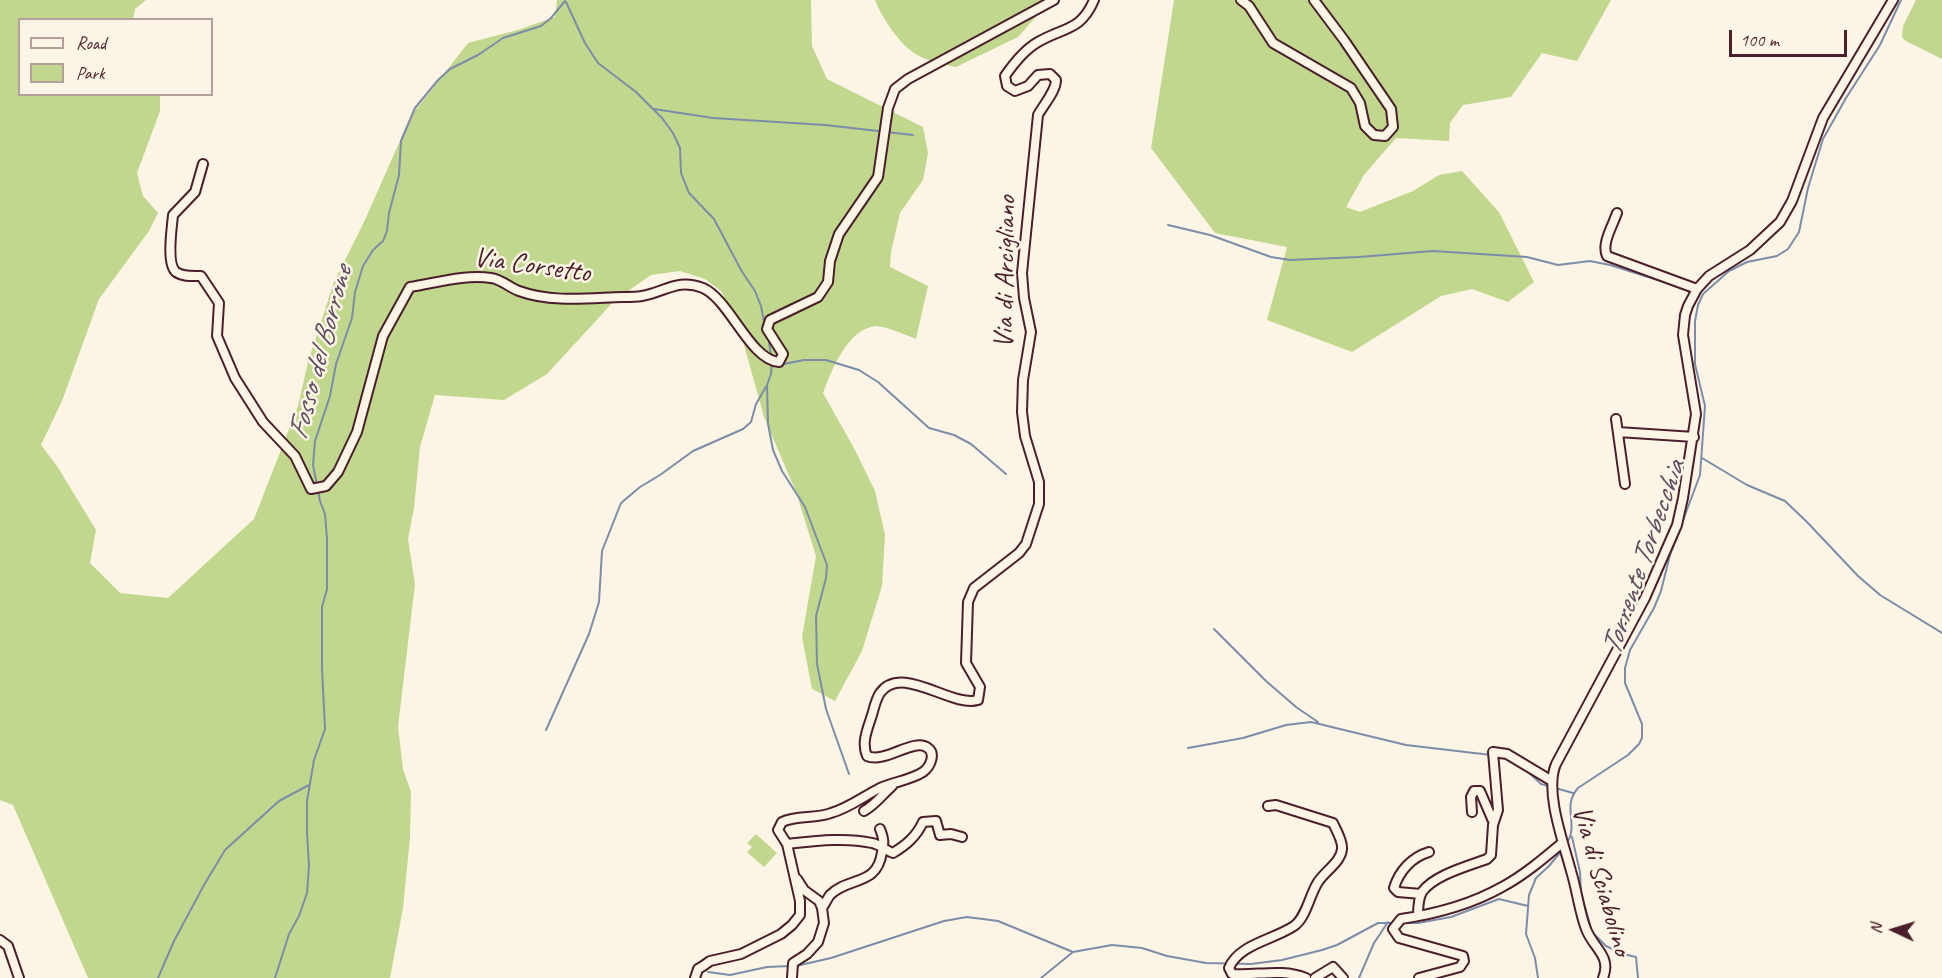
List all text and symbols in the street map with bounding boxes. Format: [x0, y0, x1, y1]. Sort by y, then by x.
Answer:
legend [18, 18, 213, 96]
scale bar [1732, 18, 1850, 56]
text: 100 m [1740, 29, 1779, 51]
text: Road [76, 32, 106, 54]
text: Park [76, 62, 105, 84]
street label: Via di Arcigliano [988, 195, 1024, 349]
street label: Via Corsetto [472, 241, 592, 291]
water label: Fosso del Borrone [281, 263, 361, 443]
water label: Torrente Torbecchia [1594, 456, 1694, 660]
street label: Via di Sciabolino [1564, 802, 1638, 960]
north arrow [1864, 900, 1924, 960]
text: N [1866, 923, 1886, 934]

